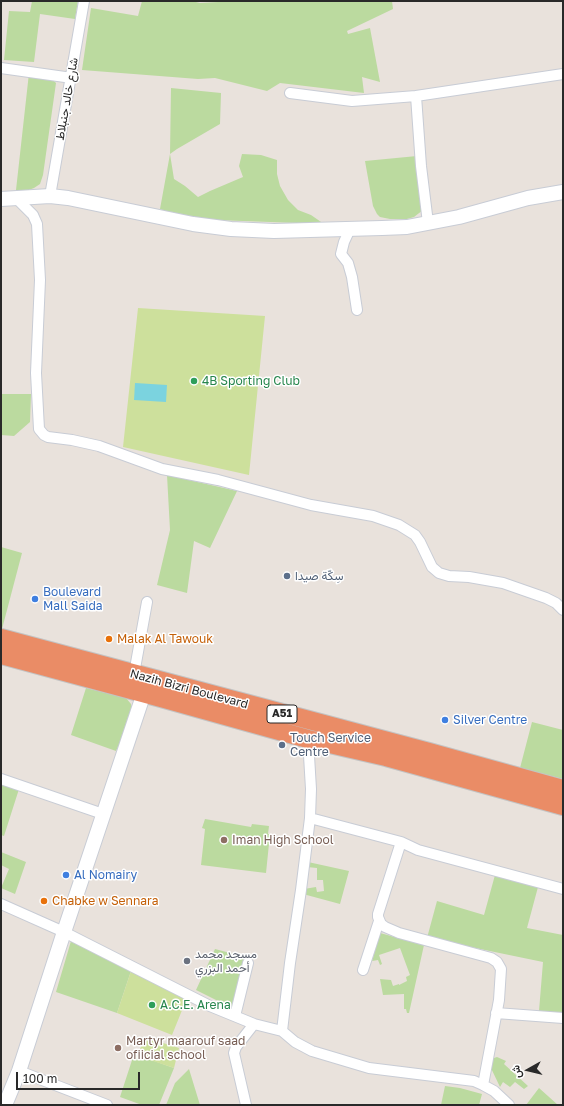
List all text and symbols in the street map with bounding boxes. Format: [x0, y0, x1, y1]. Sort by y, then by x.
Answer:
street label: شارع خالد جنبلاط [53, 57, 81, 141]
place label: 4B Sporting Club [202, 374, 300, 388]
marker: 4B Sporting Club [189, 376, 199, 386]
place label: سِكّة صيدا [295, 569, 343, 583]
marker: سِكّة صيدا [282, 571, 292, 581]
place label: Boulevard Mall Saida [43, 585, 103, 613]
marker: Boulevard Mall Saida [30, 594, 40, 604]
place label: Malak Al Tawouk [117, 632, 213, 646]
marker: Malak Al Tawouk [104, 634, 114, 644]
street label: Nazih Bizri Boulevard [128, 666, 250, 712]
road number: A51 [267, 705, 297, 723]
place label: Silver Centre [453, 713, 527, 727]
marker: Silver Centre [440, 715, 450, 725]
place label: Touch Service Centre [290, 731, 371, 759]
marker: Touch Service Centre [277, 740, 287, 750]
place label: Iman High School [232, 833, 333, 847]
marker: Iman High School [219, 835, 229, 845]
place label: Al Nomairy [74, 868, 137, 882]
marker: Al Nomairy [61, 870, 71, 880]
place label: Chabke w Sennara [52, 894, 158, 908]
marker: Chabke w Sennara [39, 896, 49, 906]
place label: مسجد محمد أحمد البزري [195, 947, 257, 975]
marker: مسجد محمد أحمد البزري [182, 956, 192, 966]
place label: A.C.E. Arena [160, 998, 231, 1012]
marker: A.C.E. Arena [147, 1000, 157, 1010]
place label: Martyr maarouf saad ofiicial school [126, 1034, 245, 1062]
marker: Martyr maarouf saad ofiicial school [113, 1043, 123, 1053]
north arrow [508, 1050, 548, 1090]
scale bar [18, 1064, 142, 1090]
text: ش [508, 1064, 523, 1079]
text: 100 m [23, 1071, 57, 1086]

